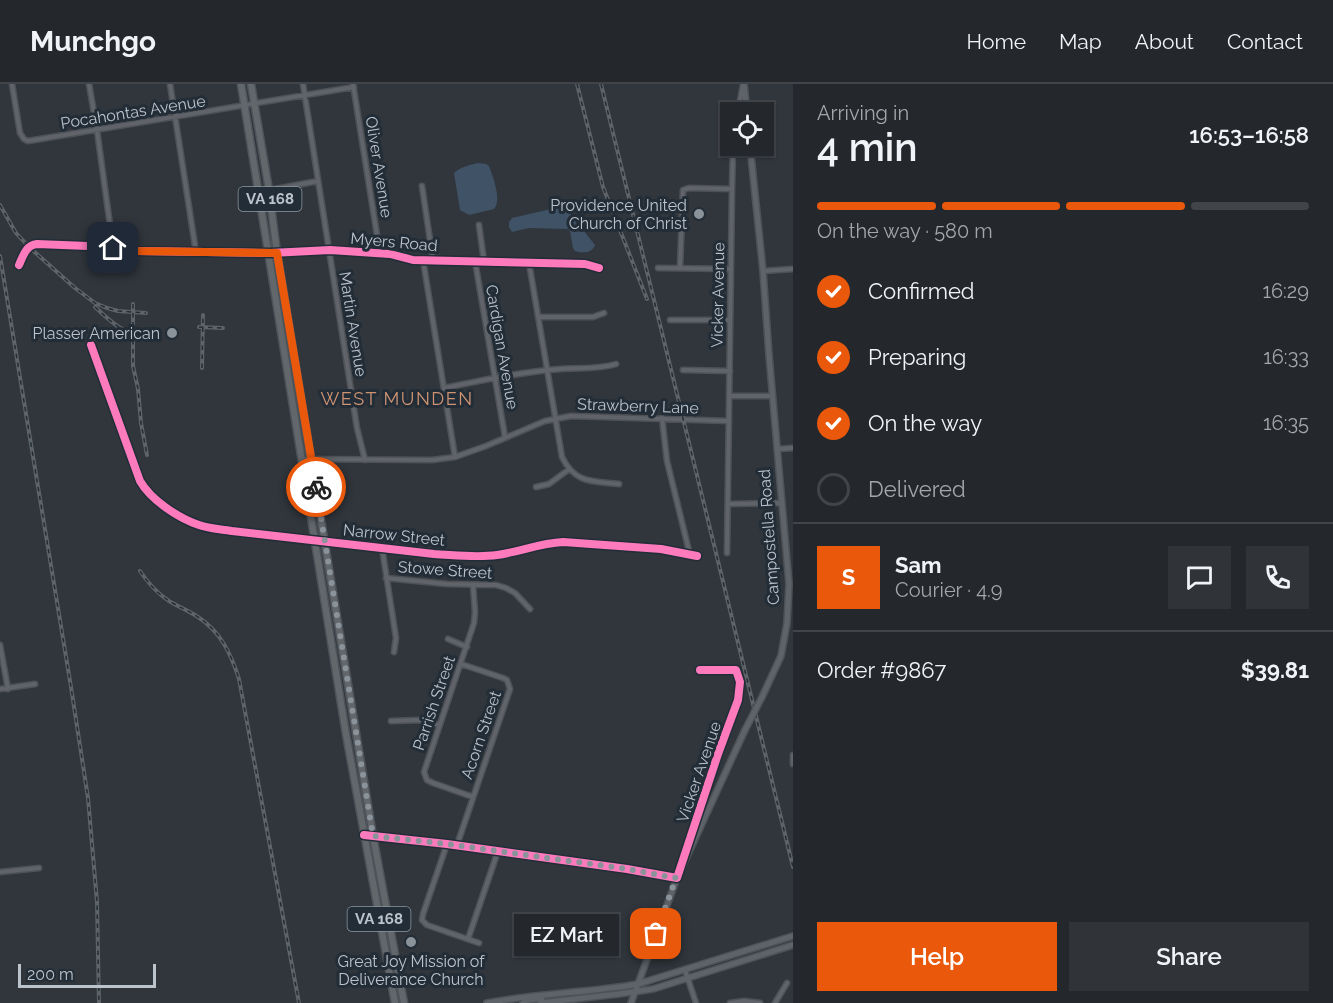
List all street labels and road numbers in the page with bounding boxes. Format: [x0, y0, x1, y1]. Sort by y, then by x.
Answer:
street label: Pocahontas Avenue [59, 91, 207, 133]
street label: Oliver Avenue [362, 115, 396, 219]
road number: VA 168 [238, 187, 302, 211]
street label: Myers Road [350, 229, 439, 255]
street label: Vicker Avenue [708, 242, 728, 348]
street label: Martin Avenue [335, 270, 371, 378]
street label: Cardigan Avenue [482, 283, 522, 411]
street label: Strawberry Lane [577, 394, 699, 418]
street label: Campostella Road [755, 468, 783, 606]
street label: Narrow Street [342, 520, 446, 550]
street label: Stowe Street [397, 557, 493, 583]
street label: Parrish Street [409, 653, 459, 753]
street label: Acorn Street [457, 688, 505, 782]
street label: Vicker Avenue [673, 719, 725, 825]
road number: VA 168 [348, 907, 410, 931]

